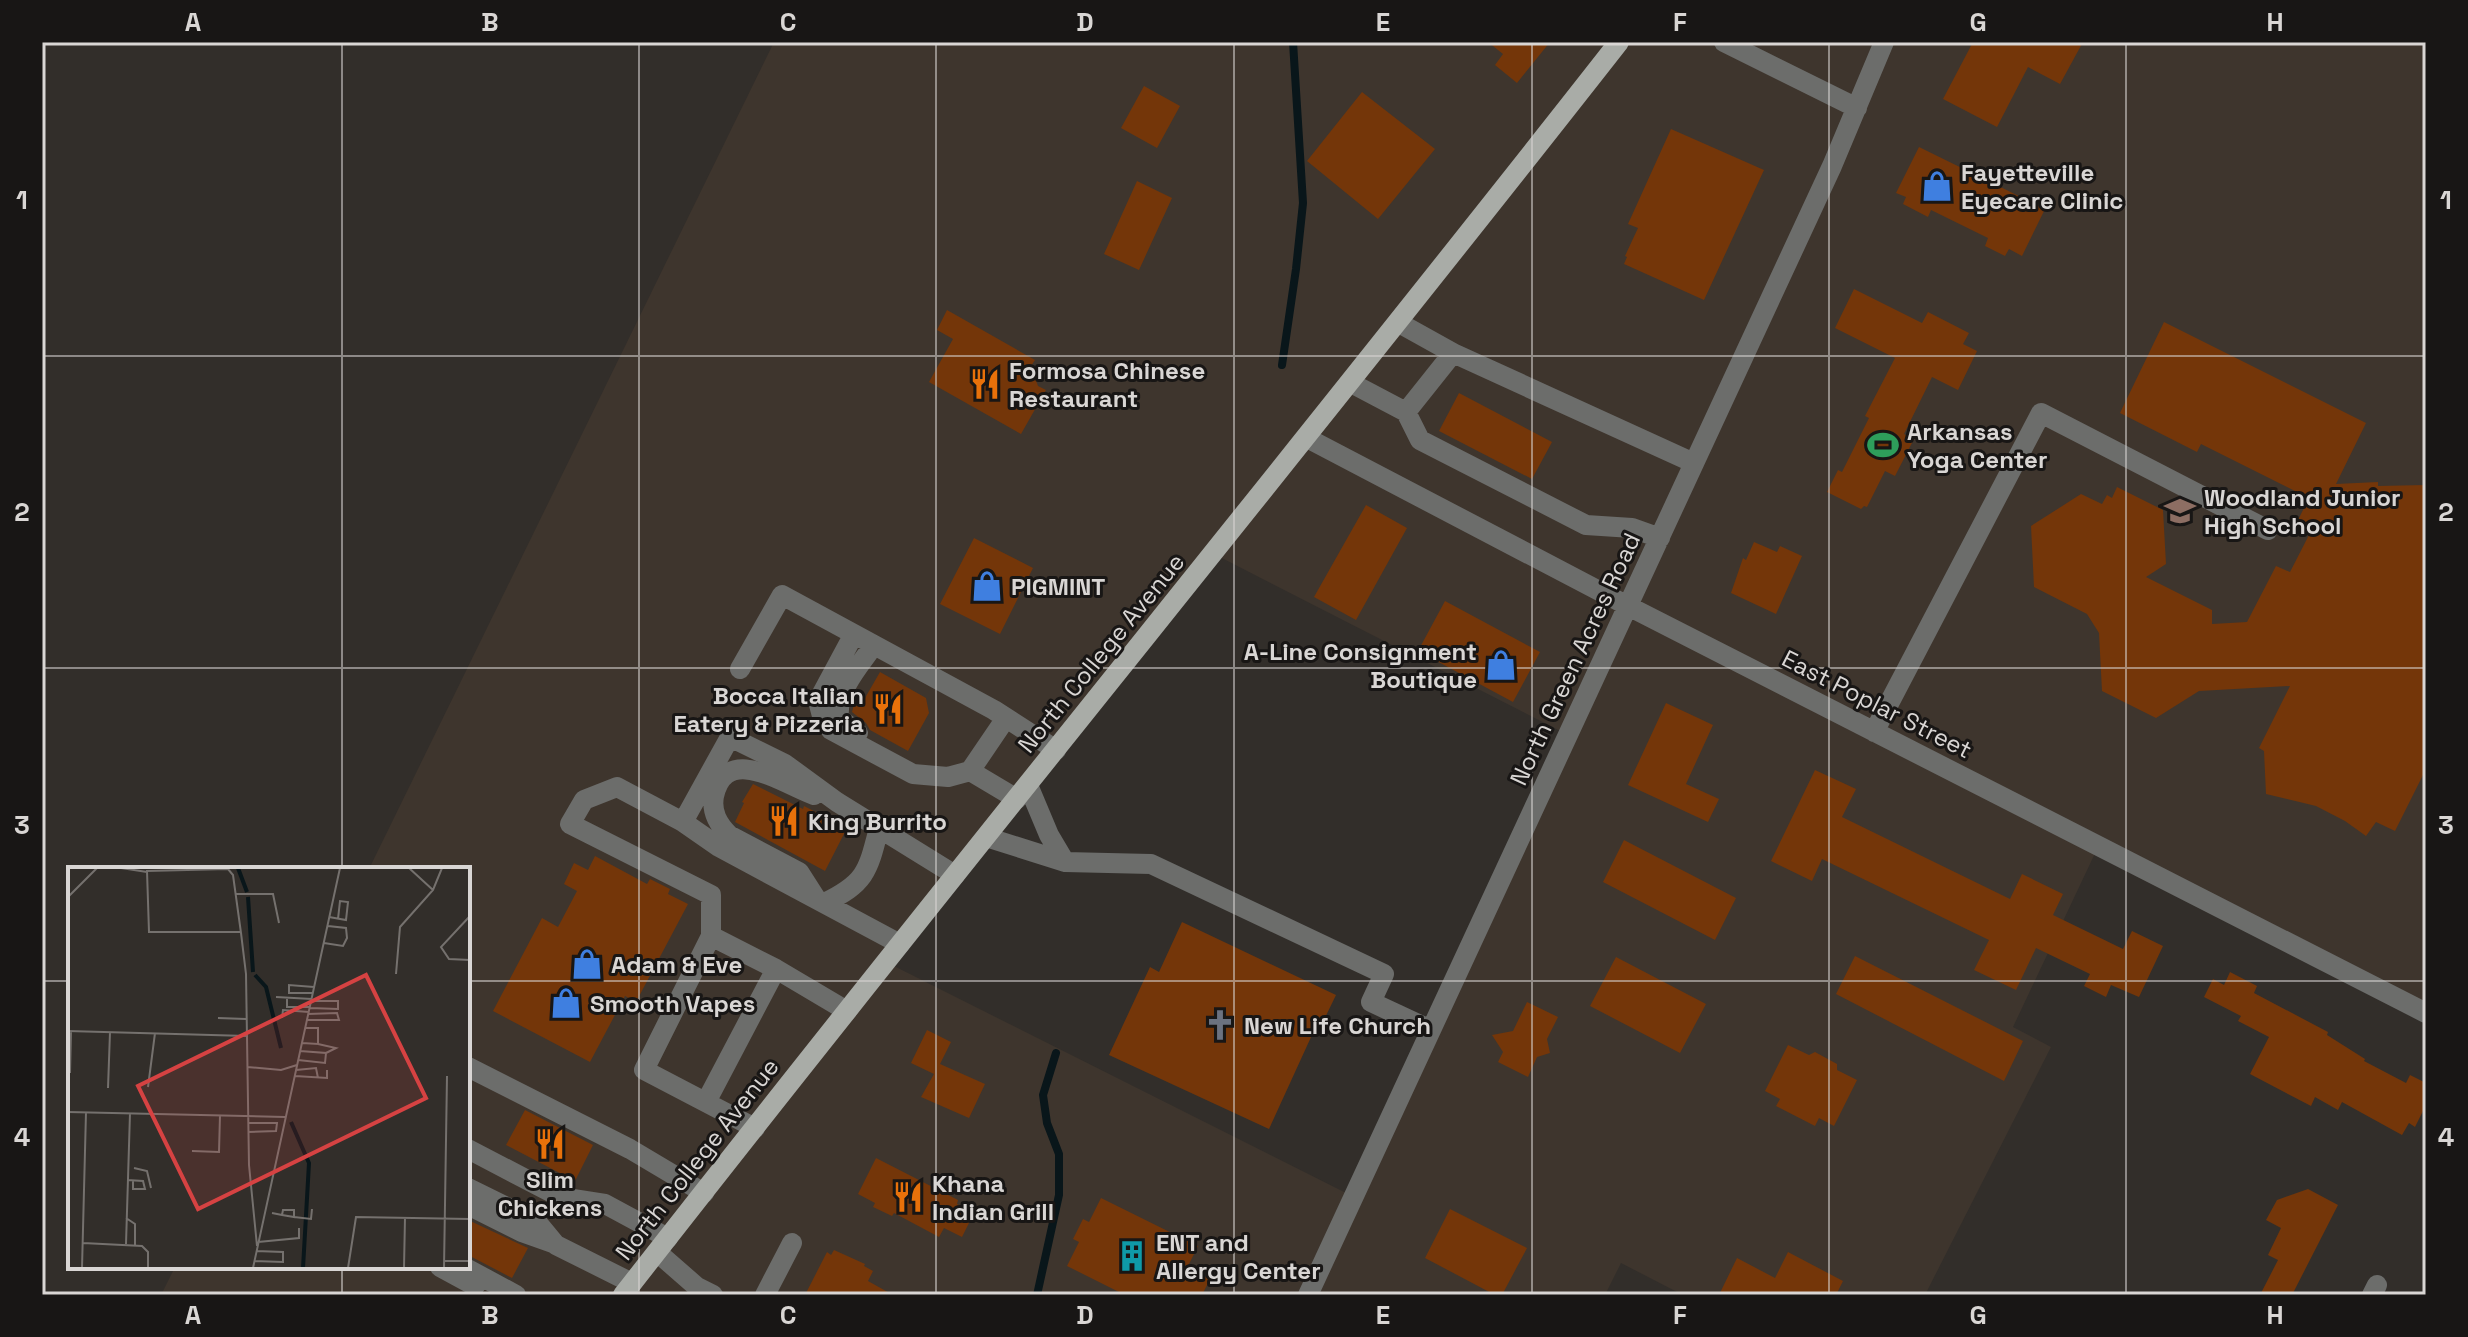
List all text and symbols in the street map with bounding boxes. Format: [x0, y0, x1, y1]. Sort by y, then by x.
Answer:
text: A [185, 5, 202, 39]
text: B [481, 5, 499, 39]
text: C [780, 5, 796, 39]
text: D [1076, 5, 1094, 39]
text: E [1376, 5, 1390, 39]
text: F [1673, 5, 1687, 39]
text: G [1969, 5, 1987, 39]
text: H [2266, 5, 2284, 39]
place label: Fayetteville Eyecare Clinic [1961, 157, 2123, 216]
shop icon: Fayetteville Eyecare Clinic [1920, 169, 1954, 203]
text: 1 [16, 183, 28, 217]
text: 1 [2440, 183, 2452, 217]
place label: Formosa Chinese Restaurant [1009, 355, 1205, 414]
restaurant icon: Formosa Chinese Restaurant [968, 367, 1002, 401]
place label: Arkansas Yoga Center [1907, 416, 2047, 475]
sports icon: Arkansas Yoga Center [1866, 428, 1900, 462]
place label: Woodland Junior High School [2204, 482, 2401, 541]
school or university icon: Woodland Junior High School [2163, 494, 2197, 528]
text: 2 [14, 495, 30, 529]
text: 2 [2438, 495, 2454, 529]
street label: North Green Acres Road [1503, 528, 1647, 790]
street label: North College Avenue [1011, 547, 1191, 759]
shop icon: PIGMINT [970, 569, 1004, 603]
place label: PIGMINT [1011, 571, 1105, 602]
place label: A-Line Consignment Boutique [1244, 636, 1477, 695]
street label: East Poplar Street [1777, 643, 1977, 765]
shop icon: A-Line Consignment Boutique [1484, 648, 1518, 682]
place label: Bocca Italian Eatery & Pizzeria [674, 680, 864, 739]
restaurant icon: Bocca Italian Eatery & Pizzeria [871, 692, 905, 726]
restaurant icon: King Burrito [767, 804, 801, 838]
place label: King Burrito [808, 806, 947, 837]
text: 3 [14, 808, 30, 842]
text: 3 [2438, 808, 2454, 842]
inset map [68, 867, 470, 1269]
shop icon: Adam & Eve [570, 947, 604, 981]
place label: Adam & Eve [611, 949, 742, 980]
shop icon: Smooth Vapes [549, 986, 583, 1020]
place label: Smooth Vapes [590, 988, 755, 1019]
church icon: New Life Church [1203, 1008, 1237, 1042]
place label: New Life Church [1244, 1010, 1431, 1041]
street label: North College Avenue [608, 1052, 786, 1266]
text: 4 [14, 1120, 30, 1154]
text: 4 [2438, 1120, 2454, 1154]
restaurant icon: Slim Chickens [533, 1127, 567, 1161]
place label: Slim Chickens [498, 1164, 602, 1223]
place label: Khana Indian Grill [932, 1168, 1054, 1227]
restaurant icon: Khana Indian Grill [891, 1180, 925, 1214]
place label: ENT and Allergy Center [1156, 1227, 1321, 1286]
building icon: ENT and Allergy Center [1115, 1239, 1149, 1273]
text: A [185, 1298, 202, 1332]
text: B [481, 1298, 499, 1332]
text: C [780, 1298, 796, 1332]
text: D [1076, 1298, 1094, 1332]
text: E [1376, 1298, 1390, 1332]
text: F [1673, 1298, 1687, 1332]
text: G [1969, 1298, 1987, 1332]
text: H [2266, 1298, 2284, 1332]

